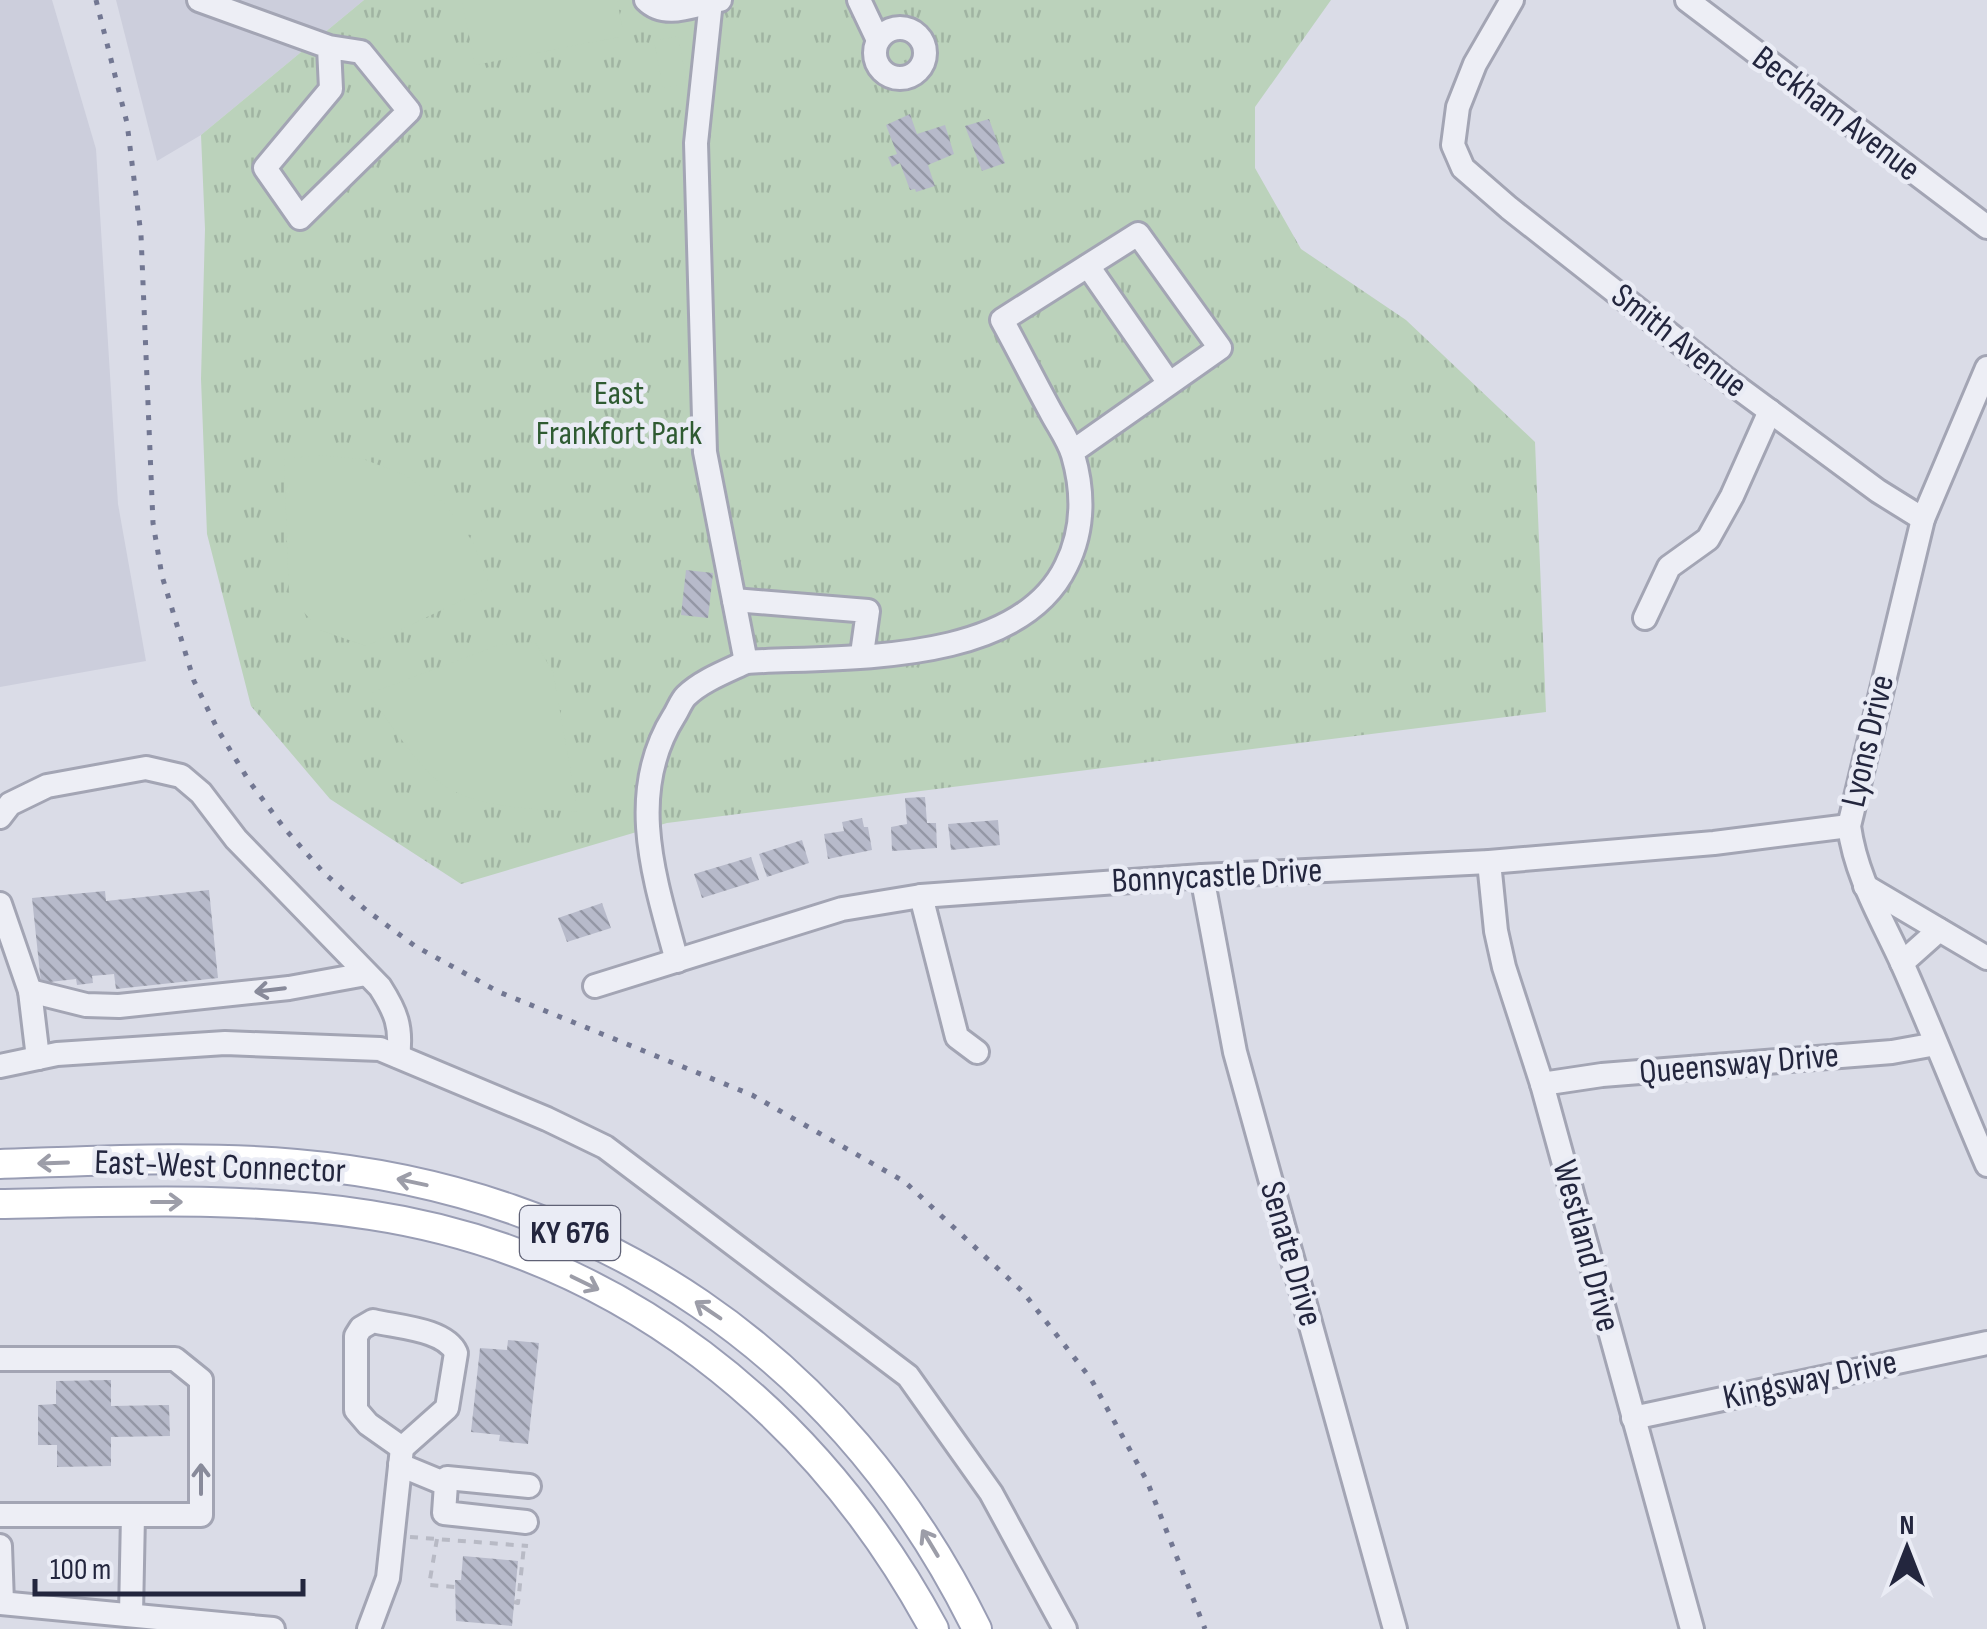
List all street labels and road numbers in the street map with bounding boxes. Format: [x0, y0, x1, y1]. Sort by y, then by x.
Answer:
street label: Beckham Avenue [1744, 37, 1928, 191]
street label: Smith Avenue [1602, 275, 1756, 407]
street label: Lyons Drive [1832, 671, 1904, 811]
street label: Bonnycastle Drive [1111, 849, 1323, 903]
street label: Queensway Drive [1637, 1034, 1841, 1094]
street label: East-West Connector [94, 1141, 346, 1193]
street label: Westland Drive [1542, 1156, 1630, 1336]
street label: Senate Drive [1250, 1177, 1332, 1331]
road number: KY 676 [520, 1206, 620, 1260]
street label: Kingsway Drive [1719, 1341, 1901, 1419]

